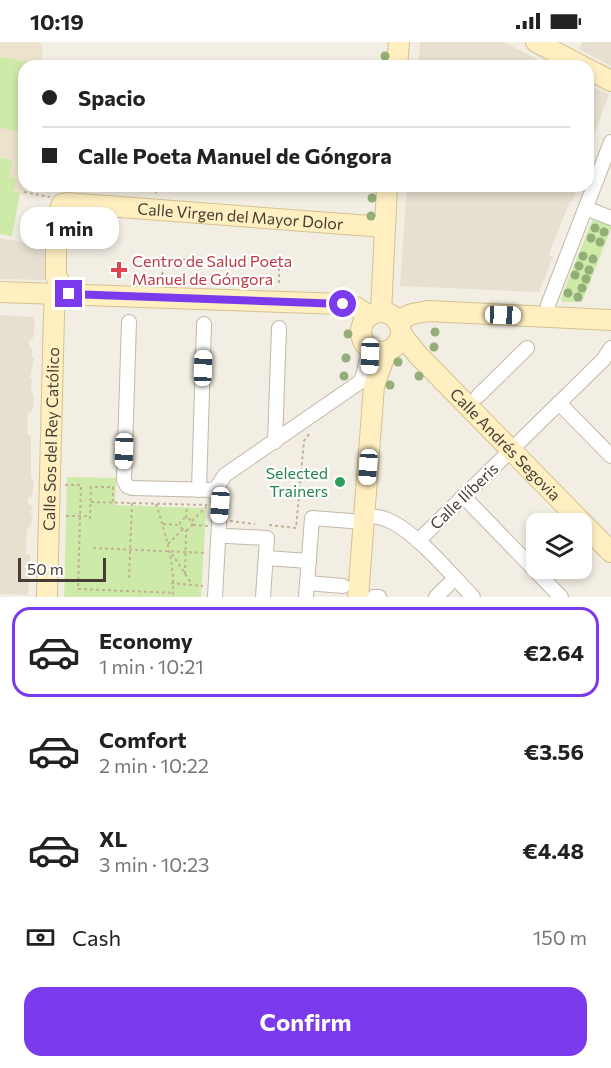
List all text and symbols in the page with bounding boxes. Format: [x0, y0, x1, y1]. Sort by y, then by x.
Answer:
text: 10:19 [30, 8, 84, 35]
text: Spacio [78, 84, 146, 111]
text: Calle Poeta Manuel de Góngora [78, 142, 392, 169]
street label: Calle Virgen del Mayor Dolor [137, 198, 345, 233]
callout: 1 min [20, 207, 118, 249]
text: 1 min [46, 216, 93, 240]
place label: Centro de Salud Poeta Manuel de Góngora [132, 251, 292, 288]
marker: Centro de Salud Poeta Manuel de Góngora [110, 261, 128, 279]
route end [55, 280, 82, 307]
route start [329, 290, 356, 317]
car [485, 305, 521, 325]
car [360, 338, 380, 374]
street label: Calle Sos del Rey Católico [39, 347, 62, 531]
car [193, 350, 213, 386]
street label: Calle Andrés Segovia [447, 384, 565, 504]
car [114, 433, 134, 469]
car [358, 448, 378, 486]
street label: Calle Ilíberis [426, 458, 502, 533]
place label: Selected Trainers [266, 463, 328, 500]
marker: Selected Trainers [333, 475, 347, 489]
car [210, 486, 230, 524]
map controls [526, 513, 592, 579]
button: layers [526, 513, 592, 579]
scale bar [18, 555, 106, 582]
text: 50 m [27, 559, 64, 578]
icon: car [27, 625, 81, 679]
text: Economy [99, 627, 193, 654]
text: €2.64 [523, 639, 584, 666]
text: 1 min · 10:21 [99, 654, 204, 678]
icon: car [27, 724, 81, 778]
text: Comfort [99, 726, 187, 753]
text: €3.56 [524, 738, 584, 765]
text: 2 min · 10:22 [99, 753, 209, 777]
icon: car [27, 823, 81, 877]
text: XL [99, 825, 127, 852]
text: €4.48 [522, 837, 584, 864]
text: 3 min · 10:23 [99, 852, 210, 876]
icon: cash [24, 921, 57, 954]
text: Cash [72, 924, 121, 951]
text: 150 m [533, 925, 587, 949]
button: Confirm [24, 987, 587, 1056]

